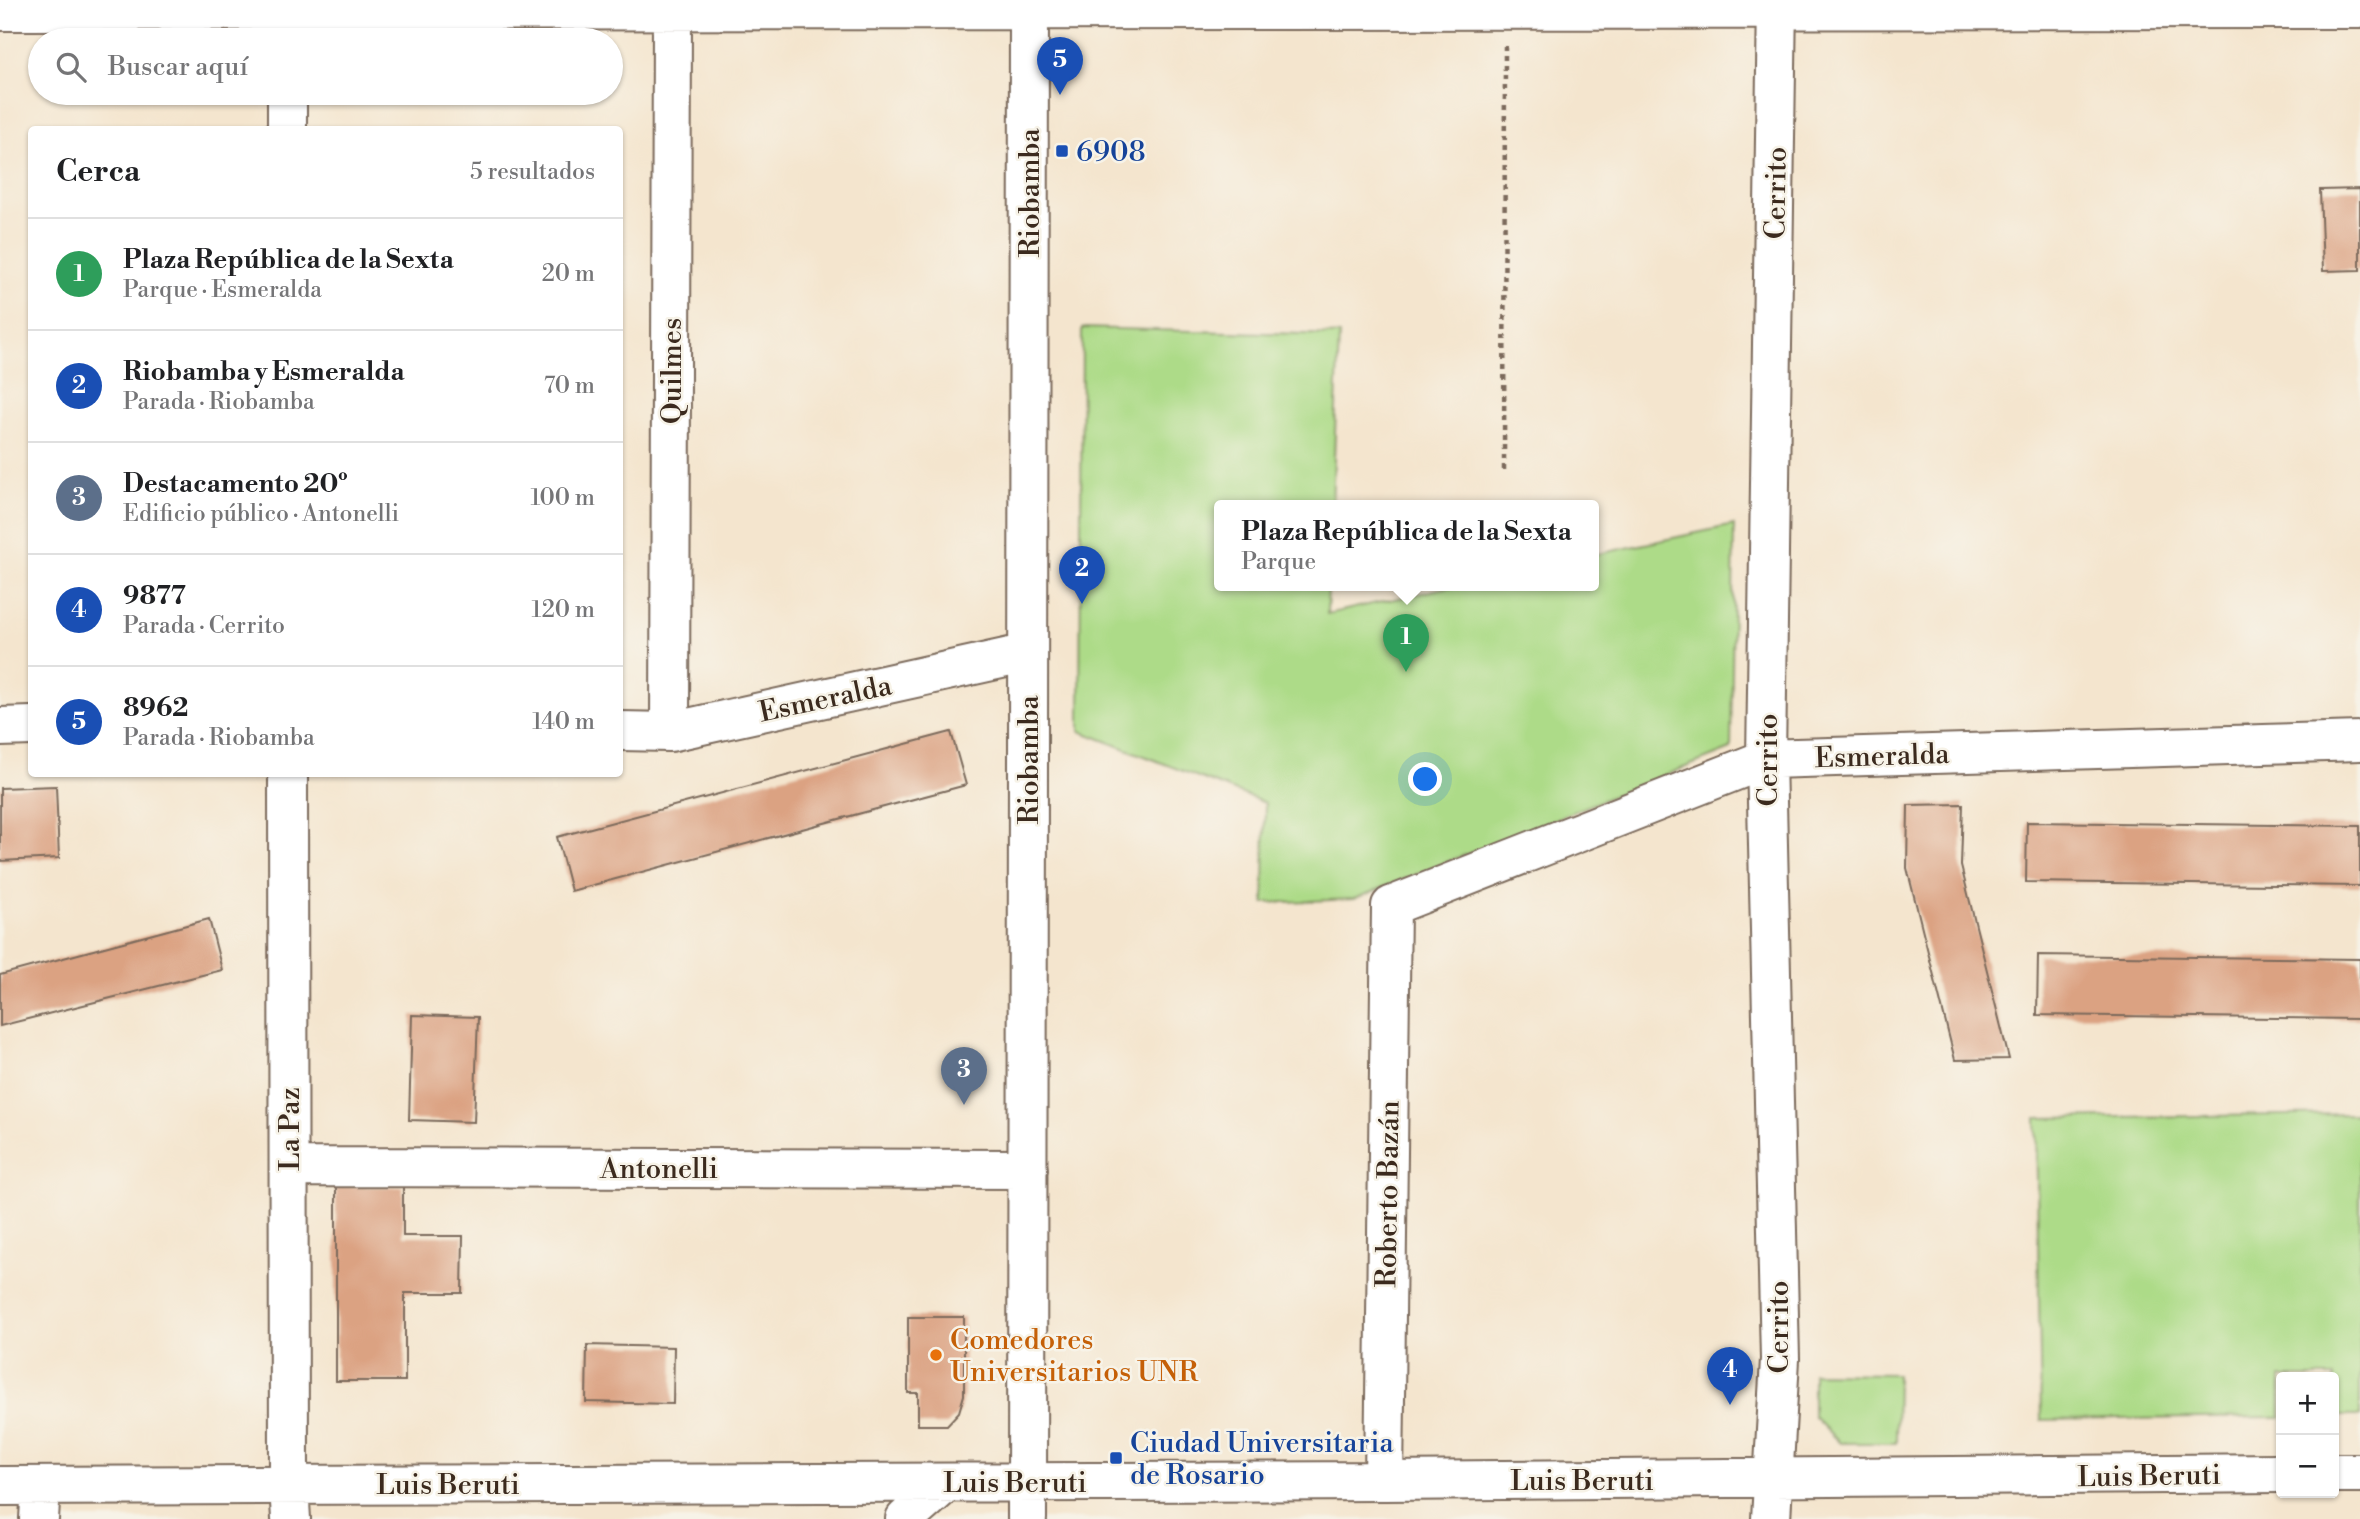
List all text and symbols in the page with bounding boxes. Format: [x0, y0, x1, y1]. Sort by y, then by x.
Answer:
search box [28, 28, 623, 105]
pin: 5 [1037, 37, 1083, 95]
icon: search [52, 48, 90, 86]
text: Buscar aquí [108, 51, 248, 83]
street label: Riobamba [1013, 128, 1048, 258]
place label: 6908 [1076, 135, 1146, 170]
marker: 6908 [1054, 143, 1070, 159]
street label: Cerrito [1758, 146, 1795, 240]
text: Cerca [56, 153, 140, 191]
text: 5 resultados [470, 158, 595, 186]
text: Plaza República de la Sexta [123, 244, 454, 276]
text: 1 [73, 260, 85, 288]
text: 20 m [542, 260, 595, 288]
text: Parque · Esmeralda [123, 276, 322, 304]
street label: Quilmes [655, 318, 690, 424]
text: Riobamba y Esmeralda [123, 356, 405, 388]
text: 2 [72, 372, 86, 400]
text: 70 m [544, 372, 595, 400]
text: Parada · Riobamba [123, 388, 315, 416]
text: Destacamento 20º [123, 468, 347, 500]
text: 3 [72, 484, 86, 512]
text: 100 m [530, 484, 595, 512]
text: Edificio público · Antonelli [123, 500, 399, 528]
popup [1214, 500, 1599, 591]
text: Plaza República de la Sexta [1241, 516, 1572, 548]
pin: 2 [1059, 546, 1105, 604]
text: Parque [1241, 548, 1316, 576]
text: 9877 [123, 580, 186, 612]
text: 4 [71, 596, 87, 624]
text: 120 m [531, 596, 595, 624]
text: Parada · Cerrito [123, 612, 285, 640]
pin: 1 [1383, 614, 1429, 672]
street label: Esmeralda [756, 668, 896, 731]
text: 8962 [123, 692, 189, 724]
street label: Riobamba [1012, 695, 1047, 825]
text: 5 [72, 708, 86, 736]
text: 140 m [532, 708, 595, 736]
street label: Cerrito [1751, 714, 1786, 806]
text: Parada · Riobamba [123, 724, 315, 752]
street label: Esmeralda [1814, 737, 1951, 776]
your location [1408, 762, 1442, 796]
pin: 3 [941, 1047, 987, 1105]
street label: La Paz [273, 1087, 308, 1171]
street label: Roberto Bazán [1369, 1100, 1408, 1288]
street label: Antonelli [599, 1152, 718, 1187]
street label: Cerrito [1762, 1281, 1797, 1373]
place label: Comedores Universitarios UNR [950, 1323, 1198, 1390]
marker: Comedores Universitarios UNR [928, 1347, 944, 1363]
pin: 4 [1707, 1347, 1753, 1405]
map controls [2276, 1372, 2339, 1498]
button: + [2276, 1372, 2339, 1435]
place label: Ciudad Universitaria de Rosario [1130, 1426, 1394, 1493]
button: − [2276, 1435, 2339, 1498]
marker: Ciudad Universitaria de Rosario [1108, 1450, 1124, 1466]
street label: Luis Beruti [2077, 1458, 2221, 1495]
street label: Luis Beruti [1510, 1464, 1654, 1499]
street label: Luis Beruti [943, 1466, 1087, 1501]
street label: Luis Beruti [376, 1468, 520, 1503]

